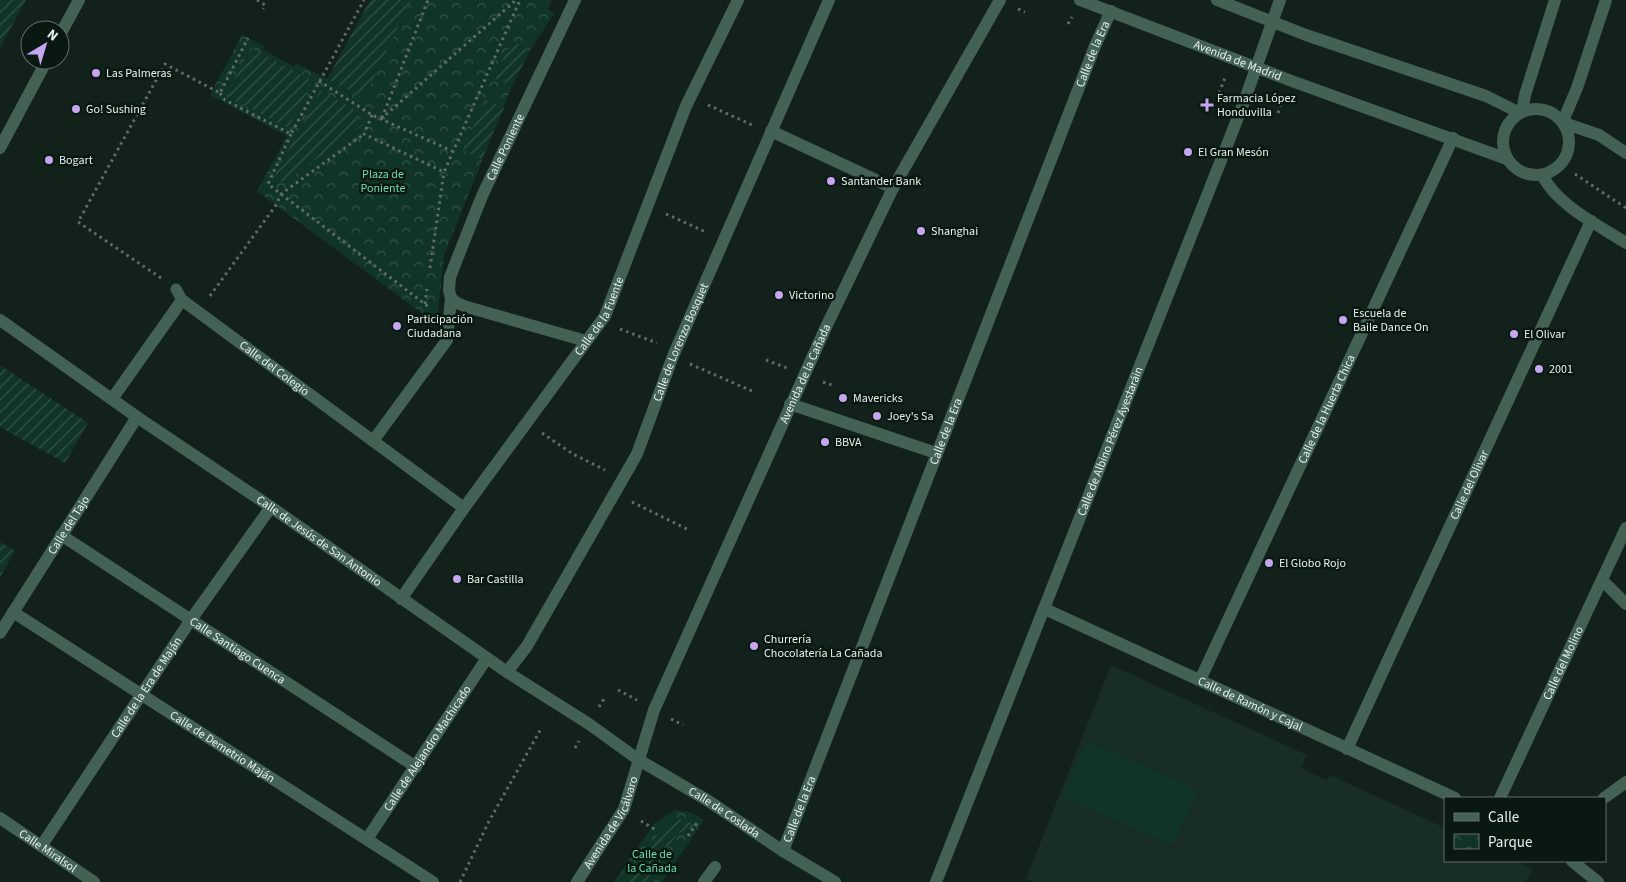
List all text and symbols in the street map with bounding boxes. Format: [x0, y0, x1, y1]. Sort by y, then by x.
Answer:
street label: Calle de la Era [1071, 18, 1114, 90]
north arrow [20, 20, 70, 70]
text: N [43, 25, 62, 46]
street label: Avenida de Madrid [1191, 36, 1284, 85]
place label: Las Palmeras [106, 65, 172, 82]
marker: Las Palmeras [90, 67, 102, 79]
place label: Farmacia López Honduvilla [1217, 90, 1296, 121]
marker: Farmacia López Honduvilla [1201, 99, 1213, 111]
place label: Go! Sushing [86, 101, 146, 118]
marker: Go! Sushing [70, 103, 82, 115]
street label: Calle Poniente [482, 111, 528, 183]
place label: El Gran Mesón [1198, 144, 1269, 161]
marker: El Gran Mesón [1182, 146, 1194, 158]
place label: Bogart [59, 152, 93, 169]
marker: Bogart [43, 154, 55, 166]
park label: Plaza de Poniente [361, 166, 405, 197]
place label: Santander Bank [841, 173, 921, 190]
marker: Santander Bank [825, 175, 837, 187]
place label: Shanghai [931, 223, 978, 240]
marker: Shanghai [915, 225, 927, 237]
street label: Calle de la Fuente [570, 274, 628, 359]
street label: Calle de Lorenzo Bosquet [649, 280, 712, 404]
place label: Victorino [789, 287, 834, 304]
marker: Victorino [773, 289, 785, 301]
place label: Escuela de Baile Dance On [1353, 305, 1429, 336]
place label: Participación Ciudadana [407, 311, 473, 342]
marker: Escuela de Baile Dance On [1337, 314, 1349, 326]
marker: Participación Ciudadana [391, 320, 403, 332]
street label: Avenida de la Cañada [775, 321, 835, 426]
place label: El Olivar [1524, 326, 1566, 343]
marker: El Olivar [1508, 328, 1520, 340]
street label: Calle del Colegio [236, 337, 313, 400]
street label: Calle de la Huerta Chica [1294, 352, 1359, 466]
place label: 2001 [1549, 361, 1573, 378]
marker: 2001 [1533, 363, 1545, 375]
street label: Calle de Albino Pérez Ayestaráin [1073, 364, 1147, 518]
place label: Mavericks [853, 390, 903, 407]
marker: Mavericks [837, 392, 849, 404]
street label: Calle de la Era [925, 396, 966, 467]
place label: Joey's Sa [887, 408, 934, 425]
marker: Joey's Sa [871, 410, 883, 422]
place label: BBVA [835, 434, 862, 451]
marker: BBVA [819, 436, 831, 448]
street label: Calle del Olivar [1446, 446, 1493, 522]
street label: Calle de Jesús de San Antonio [253, 491, 385, 590]
street label: Calle del Tajo [44, 492, 94, 558]
place label: El Globo Rojo [1279, 555, 1346, 572]
marker: El Globo Rojo [1263, 557, 1275, 569]
place label: Bar Castilla [467, 571, 524, 588]
marker: Bar Castilla [451, 573, 463, 585]
street label: Calle Santiago Cuenca [186, 613, 289, 688]
street label: Calle del Molino [1538, 623, 1588, 703]
place label: Churrería Chocolatería La Cañada [764, 631, 882, 662]
street label: Calle de la Era de Maján [107, 633, 186, 741]
marker: Churrería Chocolatería La Cañada [748, 640, 760, 652]
street label: Calle de Ramón y Cajal [1195, 672, 1305, 735]
street label: Calle de Alejandro Machicado [379, 682, 475, 814]
street label: Calle de Demetrio Maján [167, 706, 278, 787]
street label: Calle de la Era [779, 773, 820, 845]
street label: Avenida de Vicálvaro [579, 774, 642, 872]
street label: Calle de Coslada [685, 782, 764, 842]
legend [1444, 797, 1606, 862]
text: Calle [1488, 807, 1519, 828]
street label: Calle Miralsol [16, 825, 80, 876]
text: Parque [1488, 832, 1532, 853]
park label: Calle de la Cañada [627, 846, 677, 877]

